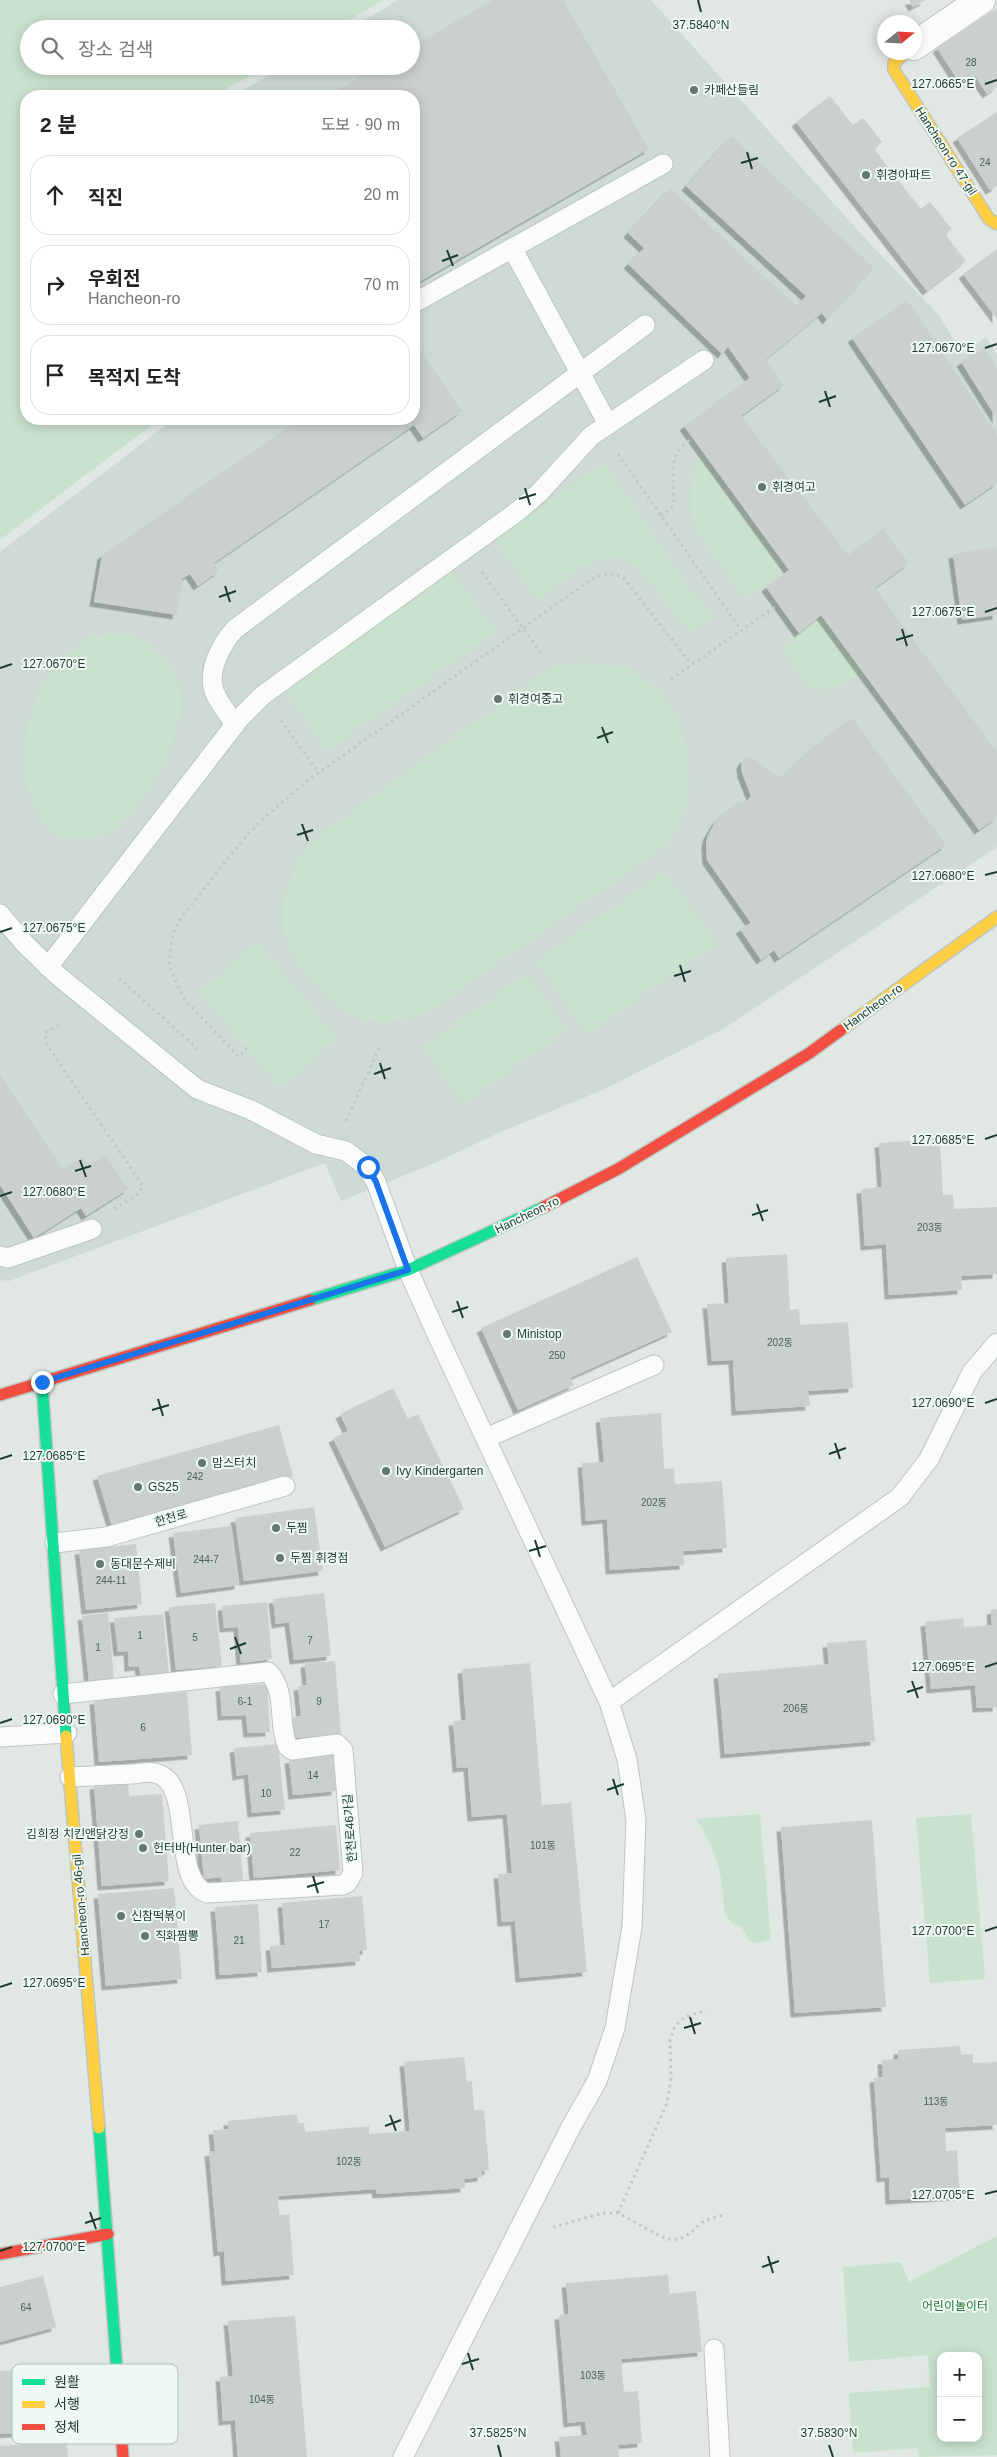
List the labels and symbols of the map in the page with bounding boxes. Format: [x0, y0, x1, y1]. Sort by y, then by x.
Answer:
north arrow [877, 15, 922, 60]
text: 37.5840°N [673, 18, 729, 32]
house number: 28 [965, 57, 977, 68]
text: 127.0665°E [912, 77, 974, 91]
place label: 카페산들림 [704, 83, 759, 97]
marker: 카페산들림 [688, 84, 700, 96]
street label: Hancheon-ro 47-gil [912, 104, 980, 198]
house number: 24 [979, 157, 991, 168]
place label: 휘경아파트 [876, 168, 931, 182]
marker: 휘경아파트 [860, 169, 872, 181]
text: 127.0670°E [912, 341, 974, 355]
place label: 휘경여고 [772, 480, 816, 494]
marker: 휘경여고 [756, 481, 768, 493]
text: 127.0675°E [912, 605, 974, 619]
text: 127.0670°E [23, 657, 85, 671]
place label: 휘경여중고 [508, 692, 563, 706]
marker: 휘경여중고 [492, 693, 504, 705]
text: 127.0680°E [912, 869, 974, 883]
text: 127.0675°E [23, 921, 85, 935]
street label: Hancheon-ro [841, 981, 905, 1033]
text: 127.0685°E [912, 1133, 974, 1147]
route start [357, 1156, 380, 1179]
text: 127.0680°E [23, 1185, 85, 1199]
street label: Hancheon-ro [493, 1193, 562, 1236]
house number: 203동 [917, 1222, 943, 1233]
place label: Ministop [517, 1327, 562, 1341]
marker: Ministop [501, 1328, 513, 1340]
house number: 202동 [767, 1337, 793, 1348]
house number: 250 [549, 1350, 566, 1361]
route end [31, 1371, 54, 1394]
text: 127.0690°E [912, 1396, 974, 1410]
text: 127.0685°E [23, 1449, 85, 1463]
place label: 맘스터치 [212, 1456, 256, 1470]
marker: 맘스터치 [196, 1457, 208, 1469]
place label: Ivy Kindergarten [396, 1464, 483, 1478]
marker: Ivy Kindergarten [380, 1465, 392, 1477]
house number: 242 [187, 1471, 204, 1482]
place label: GS25 [148, 1480, 179, 1494]
marker: GS25 [132, 1481, 144, 1493]
house number: 202동 [641, 1497, 667, 1508]
street label: 한천로 [153, 1507, 189, 1529]
place label: 두찜 [286, 1521, 308, 1535]
marker: 두찜 [270, 1522, 282, 1534]
place label: 두찜 휘경점 [290, 1551, 349, 1565]
marker: 두찜 휘경점 [274, 1552, 286, 1564]
house number: 244-7 [193, 1554, 219, 1565]
place label: 동대문수제비 [110, 1557, 176, 1571]
marker: 동대문수제비 [94, 1558, 106, 1570]
house number: 244-11 [96, 1575, 127, 1586]
house number: 1 [137, 1630, 143, 1641]
house number: 5 [192, 1632, 198, 1643]
house number: 7 [307, 1635, 313, 1646]
house number: 1 [95, 1642, 101, 1653]
text: 127.0695°E [912, 1660, 974, 1674]
house number: 6-1 [238, 1696, 253, 1707]
house number: 9 [316, 1696, 322, 1707]
house number: 206동 [783, 1703, 809, 1714]
text: 127.0690°E [23, 1713, 85, 1727]
house number: 6 [140, 1722, 146, 1733]
house number: 14 [307, 1770, 319, 1781]
house number: 10 [260, 1788, 272, 1799]
street label: 한천로46가길 [341, 1793, 359, 1863]
place label: 김희정 치킨앤닭강정 [26, 1827, 129, 1841]
marker: 김희정 치킨앤닭강정 [133, 1828, 145, 1840]
house number: 101동 [530, 1840, 556, 1851]
place label: 헌터바(Hunter bar) [153, 1841, 251, 1855]
marker: 헌터바(Hunter bar) [137, 1842, 149, 1854]
house number: 22 [289, 1847, 301, 1858]
street label: Hancheon-ro 46-gil [70, 1854, 92, 1956]
place label: 신참떡볶이 [131, 1909, 186, 1923]
marker: 신참떡볶이 [115, 1910, 127, 1922]
house number: 17 [318, 1919, 330, 1930]
text: 127.0700°E [912, 1924, 974, 1938]
place label: 직화짬뽕 [155, 1929, 199, 1943]
marker: 직화짬뽕 [139, 1930, 151, 1942]
house number: 21 [233, 1935, 245, 1946]
text: 127.0695°E [23, 1976, 85, 1990]
house number: 113동 [923, 2096, 949, 2107]
house number: 102동 [336, 2156, 362, 2167]
text: 127.0705°E [912, 2188, 974, 2202]
text: 127.0700°E [23, 2240, 85, 2254]
park label: 어린이놀이터 [922, 2299, 988, 2313]
house number: 64 [20, 2302, 32, 2313]
legend [12, 2364, 178, 2444]
house number: 103동 [580, 2370, 606, 2381]
text: 원활 [54, 2374, 80, 2390]
house number: 104동 [249, 2394, 275, 2405]
text: 서행 [54, 2396, 80, 2412]
text: 정체 [54, 2419, 80, 2435]
text: 37.5825°N [470, 2426, 526, 2440]
text: 37.5830°N [801, 2426, 857, 2440]

